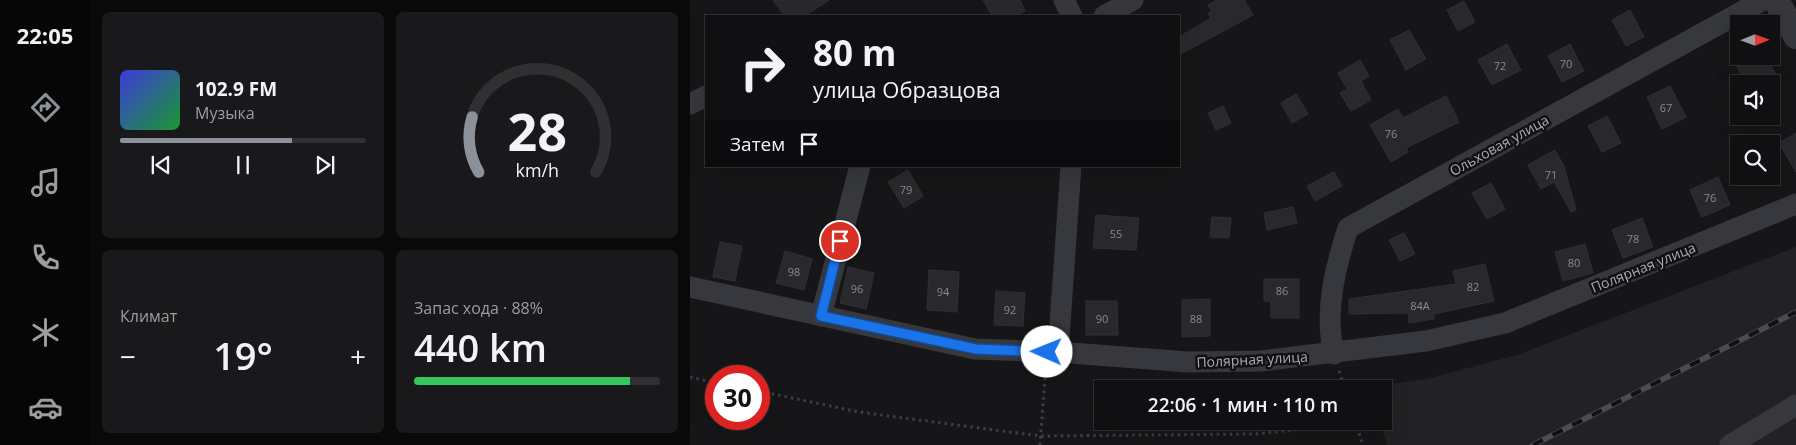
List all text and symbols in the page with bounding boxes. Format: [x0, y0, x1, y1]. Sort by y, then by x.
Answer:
north arrow [1730, 15, 1780, 65]
map controls [1730, 15, 1780, 185]
text: 22:05 [17, 20, 73, 50]
text: 80 m [813, 29, 896, 76]
icon: right [730, 35, 795, 100]
house number: 70 [1560, 56, 1572, 71]
house number: 72 [1494, 58, 1506, 73]
text: улица Образцова [813, 74, 1001, 104]
button: sound [1730, 75, 1780, 125]
text: 102.9 FM [195, 76, 277, 102]
icon: directions [28, 90, 63, 125]
text: 28 [507, 95, 567, 166]
house number: 67 [1660, 100, 1672, 115]
text: Музыка [195, 102, 255, 124]
street label: Ольховая улица [1446, 110, 1552, 180]
house number: 76 [1385, 126, 1397, 141]
icon: arrive [795, 130, 823, 158]
text: Затем [730, 131, 785, 157]
button: search [1730, 135, 1780, 185]
icon: previous [147, 151, 175, 179]
icon: pause [229, 151, 257, 179]
icon: next [311, 151, 339, 179]
text: km/h [515, 158, 559, 182]
icon: music [28, 165, 63, 200]
house number: 71 [1545, 167, 1557, 182]
house number: 79 [900, 182, 912, 197]
house number: 76 [1704, 190, 1716, 205]
pin [819, 220, 861, 262]
house number: 55 [1110, 226, 1122, 241]
icon: arrive [826, 227, 854, 255]
house number: 78 [1627, 231, 1639, 246]
street label: Полярная улица [1588, 237, 1698, 297]
icon: phone [28, 240, 63, 275]
house number: 80 [1568, 255, 1580, 270]
house number: 98 [788, 264, 800, 279]
house number: 82 [1467, 279, 1479, 294]
house number: 96 [851, 281, 863, 296]
house number: 86 [1276, 283, 1288, 298]
house number: 94 [937, 284, 950, 299]
text: Запас хода · 88% [414, 297, 543, 319]
house number: 84А [1410, 298, 1430, 313]
house number: 92 [1004, 302, 1016, 317]
text: Климат [120, 305, 177, 327]
house number: 90 [1096, 311, 1108, 326]
house number: 88 [1190, 311, 1202, 326]
icon: climate [28, 315, 63, 350]
text: 440 km [414, 321, 547, 373]
position arrow [1020, 325, 1072, 377]
text: 19° [213, 329, 273, 381]
text: − [120, 337, 136, 375]
text: + [350, 337, 366, 375]
street label: Полярная улица [1196, 347, 1308, 371]
speed limit sign: 30 [705, 365, 770, 430]
icon: car [28, 390, 63, 425]
text: 22:06 · 1 мин · 110 m [1148, 392, 1338, 418]

